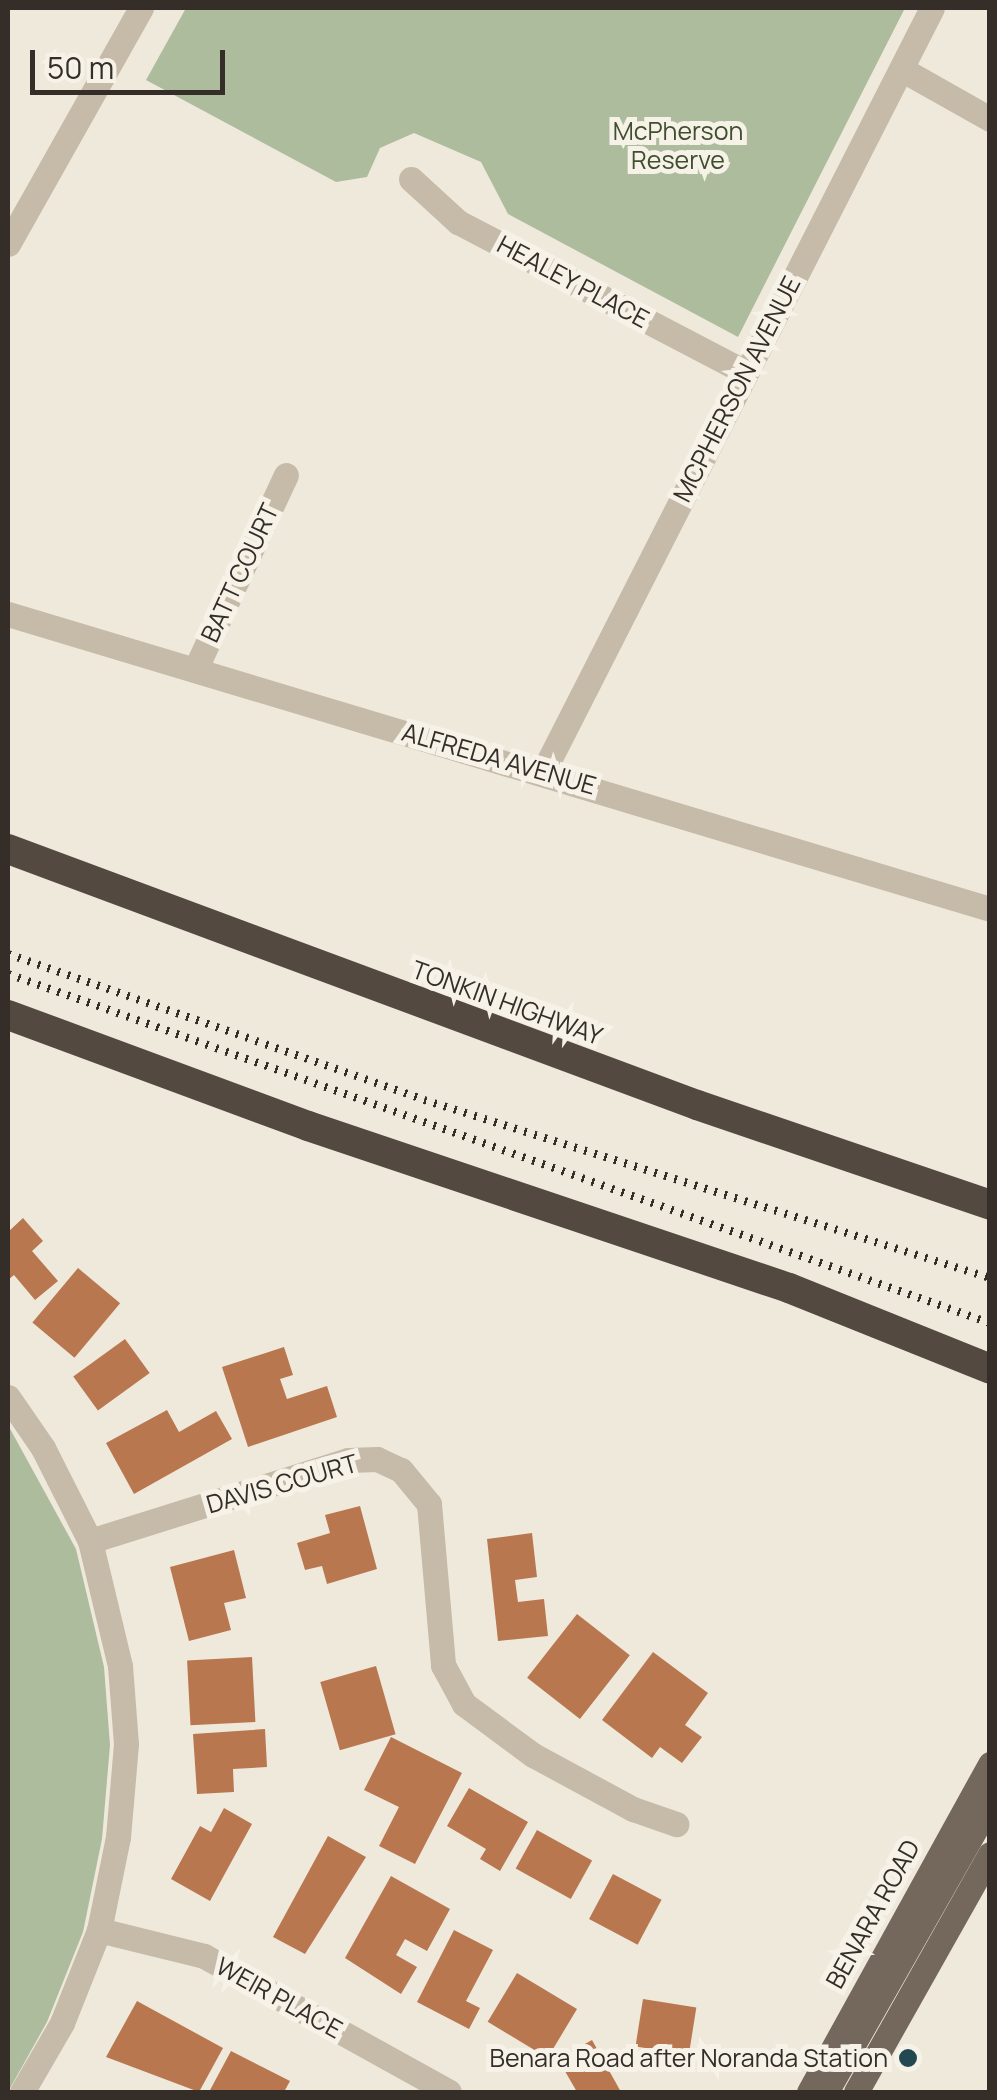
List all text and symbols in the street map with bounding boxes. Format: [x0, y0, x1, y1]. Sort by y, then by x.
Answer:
scale bar [35, 30, 230, 92]
text: 50 m [47, 47, 114, 88]
park label: McPherson Reserve [613, 117, 743, 176]
street label: HEALEY PLACE [492, 229, 654, 335]
street label: MCPHERSON AVENUE [667, 271, 807, 507]
street label: BATT COURT [195, 499, 285, 647]
street label: ALFREDA AVENUE [398, 717, 600, 801]
street label: TONKIN HIGHWAY [408, 955, 606, 1051]
street label: DAVIS COURT [203, 1448, 361, 1520]
street label: BENARA ROAD [820, 1835, 926, 1993]
street label: WEIR PLACE [211, 1951, 347, 2045]
place label: Benara Road after Noranda Station [490, 2043, 888, 2073]
marker: Benara Road after Noranda Station [897, 2047, 919, 2069]

